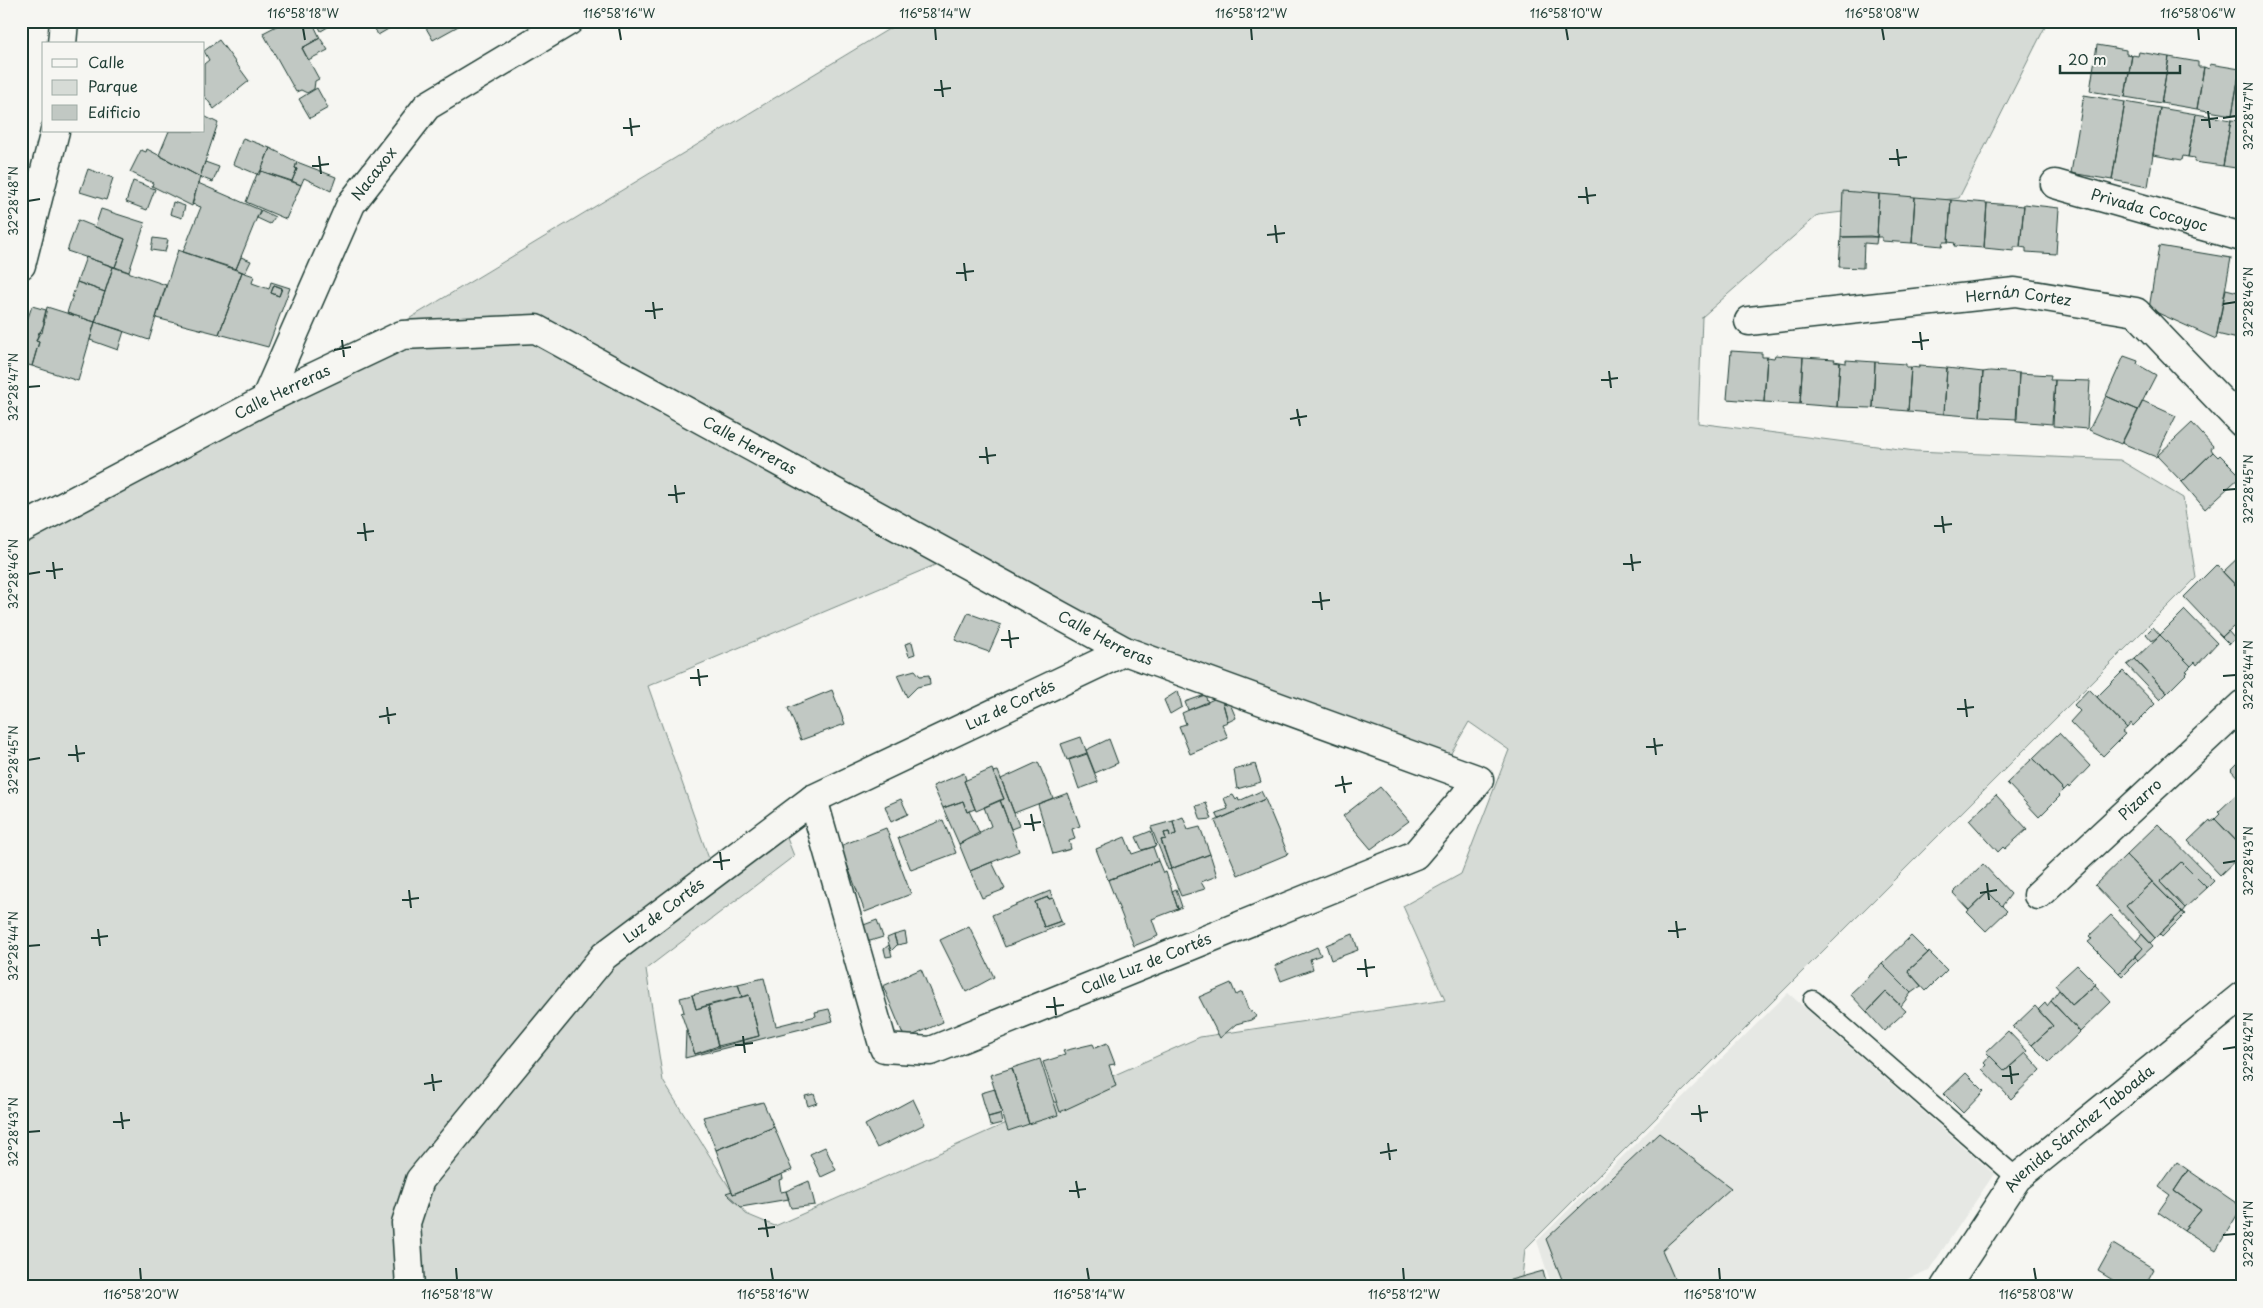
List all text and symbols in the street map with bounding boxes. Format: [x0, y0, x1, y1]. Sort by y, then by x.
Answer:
text: 116°58'18"W [267, 4, 339, 22]
text: 116°58'16"W [583, 4, 656, 22]
text: 116°58'14"W [899, 4, 972, 22]
text: 116°58'12"W [1215, 4, 1288, 22]
text: 116°58'10"W [1530, 4, 1603, 22]
text: 116°58'08"W [1845, 4, 1920, 22]
text: 116°58'06"W [2160, 4, 2236, 22]
legend [42, 42, 205, 132]
scale bar [2060, 42, 2180, 74]
text: 20 m [2068, 47, 2107, 70]
text: Calle [88, 50, 125, 73]
text: Parque [88, 74, 138, 97]
text: 32°28'47"N [2239, 82, 2257, 150]
text: Edificio [88, 100, 141, 123]
street label: Nacaxox [345, 141, 401, 205]
text: 32°28'48"N [4, 166, 22, 236]
street label: Privada Cocoyoc [2089, 182, 2211, 237]
text: 32°28'46"N [2239, 267, 2257, 337]
street label: Hernán Cortez [1964, 278, 2073, 311]
text: 32°28'47"N [4, 353, 22, 421]
street label: Calle Herreras [230, 358, 334, 424]
street label: Calle Herreras [699, 409, 802, 480]
text: 32°28'45"N [2239, 454, 2257, 524]
text: 32°28'46"N [4, 539, 22, 609]
street label: Calle Herreras [1054, 603, 1157, 670]
text: 32°28'44"N [2239, 640, 2257, 710]
street label: Luz de Cortés [961, 673, 1058, 735]
text: 32°28'45"N [4, 725, 22, 795]
street label: Pizarro [2113, 772, 2166, 825]
text: 32°28'43"N [2239, 826, 2257, 896]
street label: Luz de Cortés [617, 872, 708, 948]
text: 32°28'44"N [4, 911, 22, 981]
street label: Calle Luz de Cortés [1077, 926, 1214, 999]
text: 32°28'42"N [2239, 1012, 2257, 1082]
street label: Avenida Sánchez Taboada [1998, 1058, 2159, 1196]
text: 32°28'43"N [4, 1097, 22, 1167]
text: 32°28'41"N [2239, 1201, 2257, 1267]
text: 116°58'20"W [103, 1285, 179, 1303]
text: 116°58'18"W [421, 1285, 493, 1303]
text: 116°58'16"W [737, 1285, 810, 1303]
text: 116°58'14"W [1053, 1285, 1126, 1303]
text: 116°58'12"W [1368, 1285, 1441, 1303]
text: 116°58'10"W [1684, 1285, 1757, 1303]
text: 116°58'08"W [1999, 1285, 2074, 1303]

